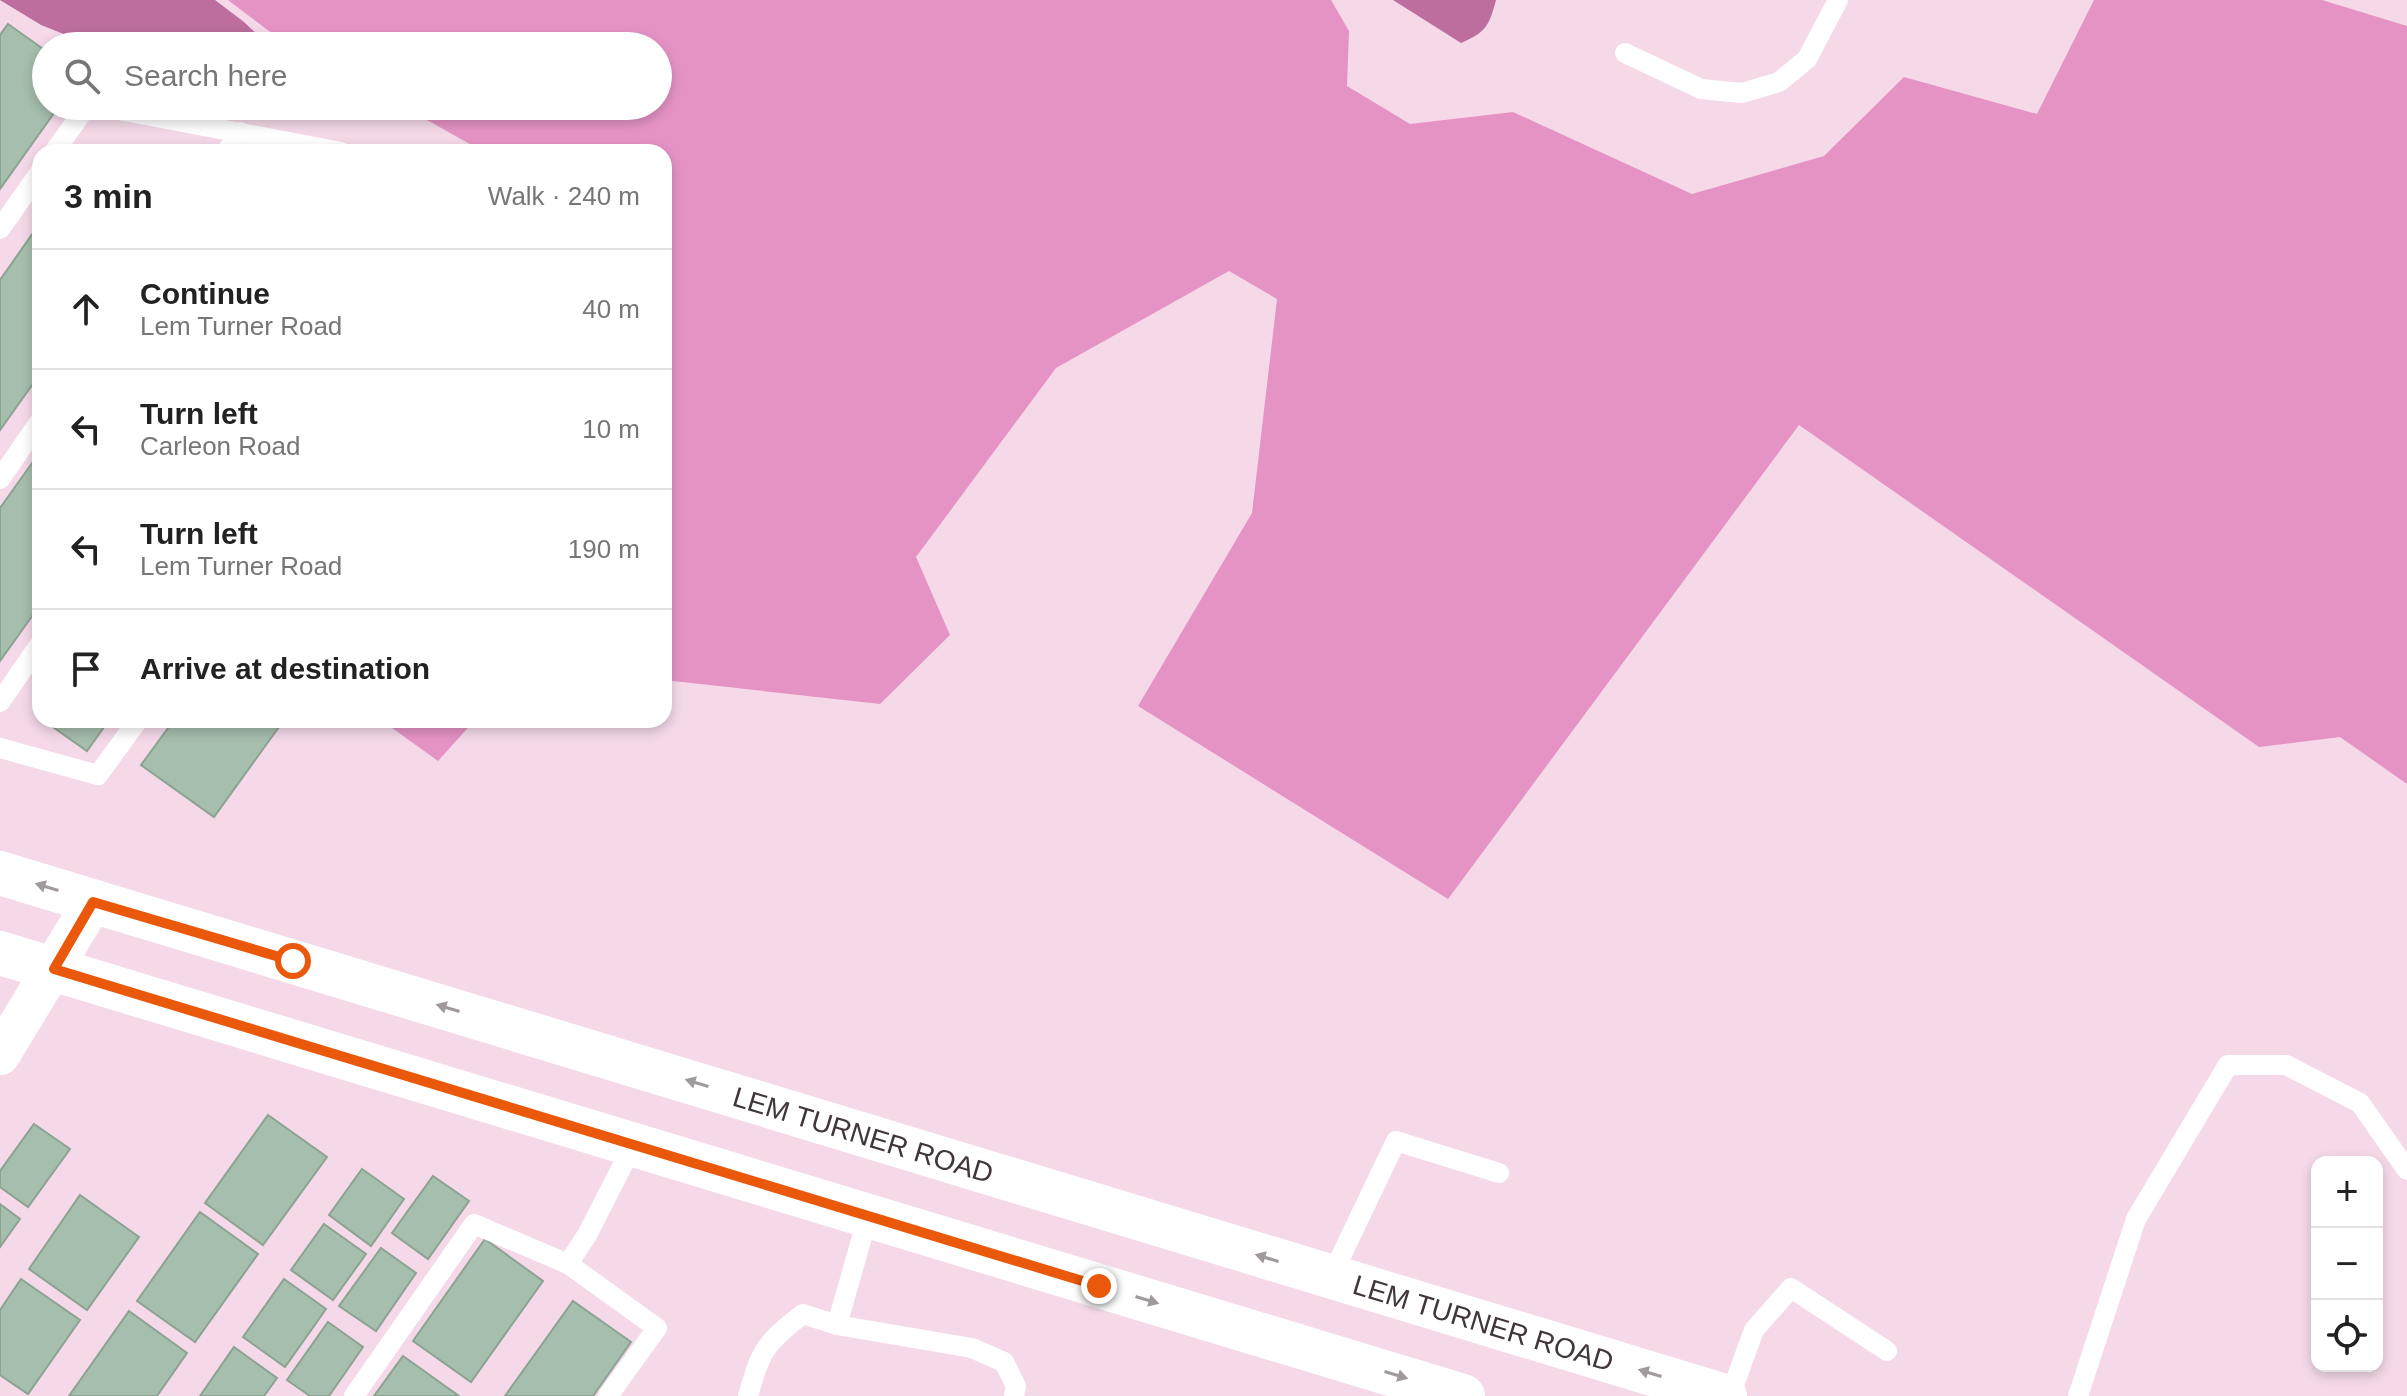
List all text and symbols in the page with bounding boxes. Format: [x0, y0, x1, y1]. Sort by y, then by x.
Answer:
search box [32, 32, 672, 120]
icon: search [60, 54, 104, 98]
text: Search here [124, 59, 287, 92]
text: 3 min [64, 177, 153, 215]
text: Walk · 240 m [488, 181, 640, 211]
text: Continue [140, 277, 270, 310]
icon: ahead [64, 287, 108, 331]
text: 40 m [582, 294, 640, 324]
text: Lem Turner Road [140, 311, 342, 341]
text: Turn left [140, 397, 258, 430]
icon: left [64, 407, 108, 451]
text: 10 m [582, 414, 640, 444]
text: Carleon Road [140, 431, 300, 461]
text: Turn left [140, 517, 258, 550]
icon: left [64, 527, 108, 571]
text: 190 m [568, 534, 640, 564]
text: Lem Turner Road [140, 551, 342, 581]
icon: arrive [64, 647, 108, 691]
text: Arrive at destination [140, 652, 430, 685]
one-way arrow [34, 881, 58, 893]
route start [275, 943, 311, 979]
one-way arrow [436, 1001, 460, 1014]
one-way arrow [685, 1076, 709, 1089]
street label: LEM TURNER ROAD [729, 1081, 997, 1189]
map controls [2311, 1156, 2383, 1372]
button: + [2311, 1156, 2383, 1228]
button: − [2311, 1228, 2383, 1300]
one-way arrow [1255, 1251, 1279, 1264]
route end [1081, 1268, 1117, 1304]
street label: LEM TURNER ROAD [1349, 1269, 1617, 1377]
one-way arrow [1135, 1294, 1159, 1307]
button: locate [2311, 1300, 2383, 1372]
one-way arrow [1638, 1366, 1662, 1379]
one-way arrow [1384, 1369, 1408, 1382]

